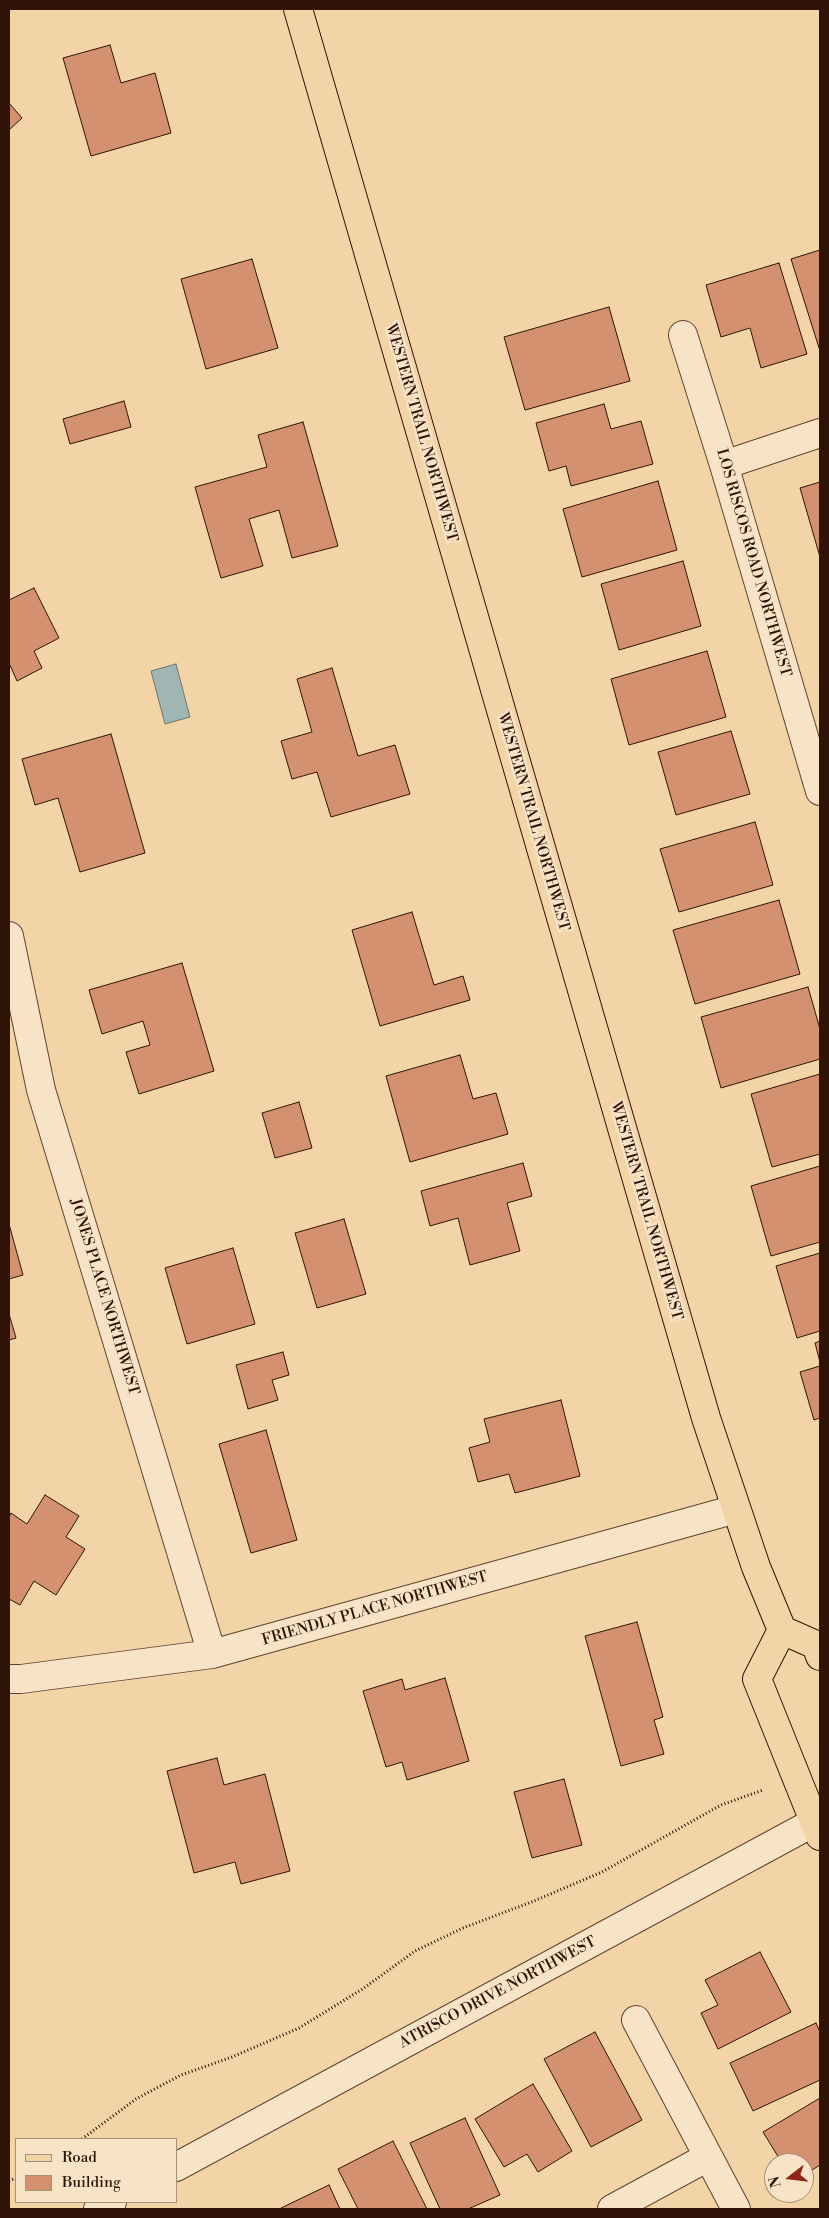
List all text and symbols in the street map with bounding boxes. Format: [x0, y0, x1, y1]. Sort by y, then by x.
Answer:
street label: WESTERN TRAIL NORTHWEST [381, 322, 461, 544]
street label: LOS RISCOS ROAD NORTHWEST [712, 447, 794, 679]
street label: WESTERN TRAIL NORTHWEST [493, 711, 573, 933]
street label: WESTERN TRAIL NORTHWEST [606, 1100, 686, 1322]
street label: JONES PLACE NORTHWEST [66, 1197, 142, 1397]
street label: FRIENDLY PLACE NORTHWEST [260, 1568, 490, 1650]
street label: ATRISCO DRIVE NORTHWEST [396, 1933, 600, 2053]
legend [15, 2138, 178, 2203]
text: Road [62, 2148, 97, 2167]
north arrow [764, 2153, 814, 2203]
text: Building [62, 2173, 121, 2192]
text: N [765, 2174, 786, 2190]

